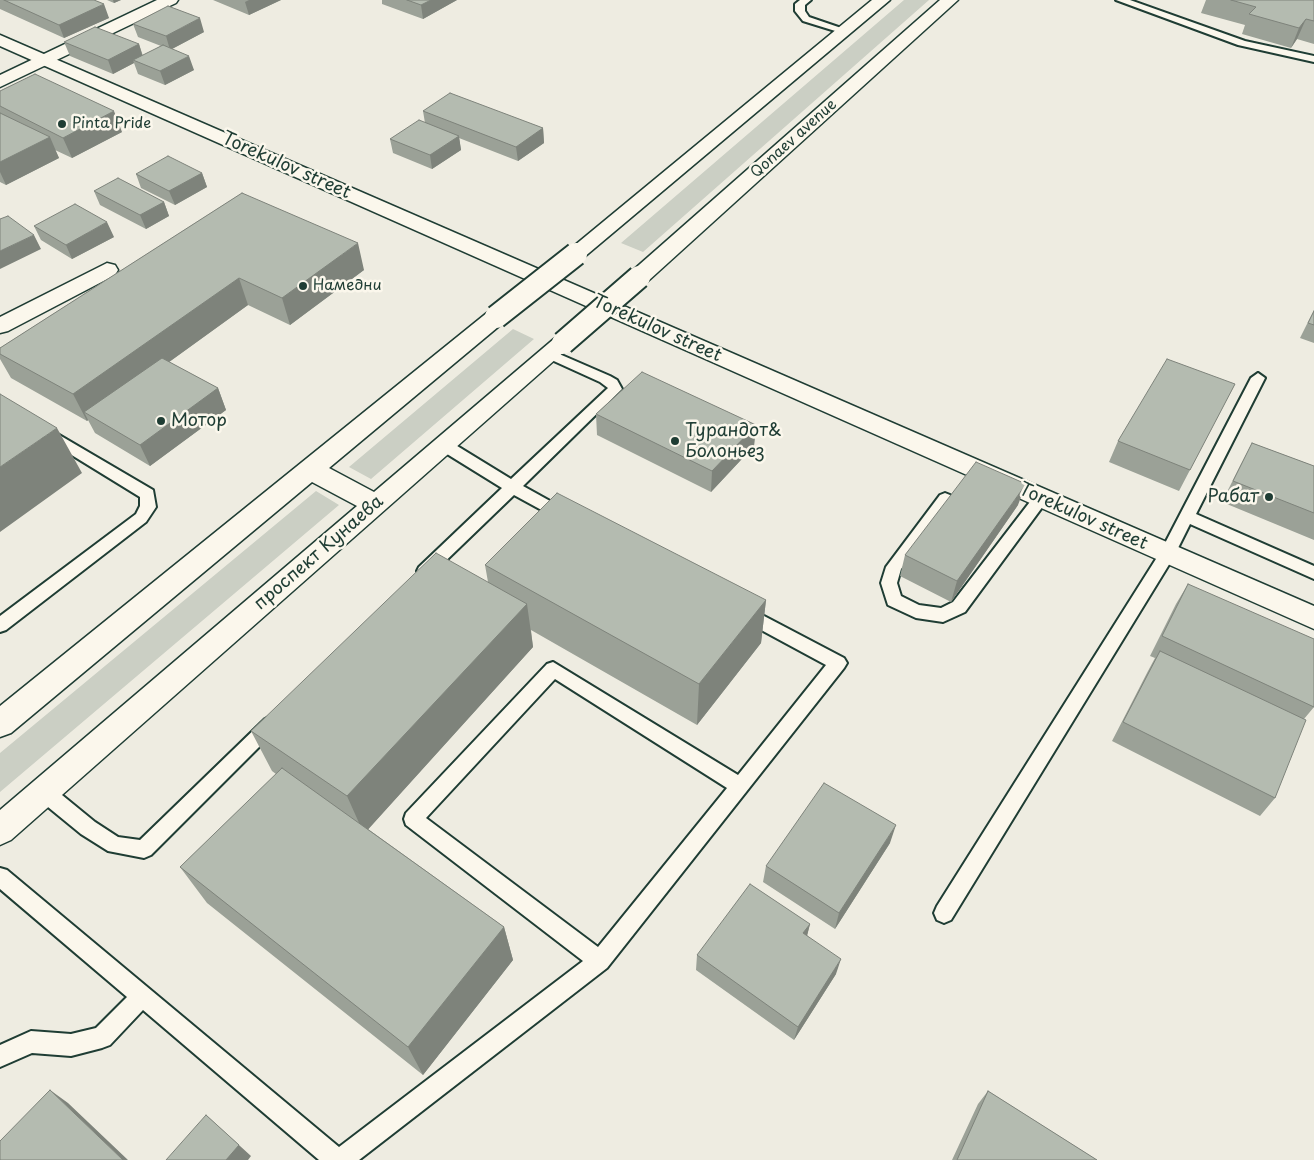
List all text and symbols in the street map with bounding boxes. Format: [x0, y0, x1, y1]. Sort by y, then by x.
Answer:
street label: Qonaev avenue [748, 96, 840, 182]
place label: Pinta Pride [72, 115, 151, 133]
marker: Pinta Pride [56, 118, 68, 130]
street label: Torekulov street [218, 128, 354, 204]
place label: Намедни [313, 277, 381, 295]
marker: Намедни [297, 280, 309, 292]
street label: Torekulov street [589, 291, 725, 367]
place label: Мотор [171, 410, 227, 432]
marker: Мотор [155, 415, 167, 427]
place label: Турандот& Болоньез [685, 420, 782, 462]
marker: Турандот& Болоньез [669, 435, 681, 447]
street label: Torekulov street [1015, 479, 1151, 555]
place label: Рабат [1208, 486, 1259, 508]
street label: проспект Кунаева [250, 491, 388, 615]
marker: Рабат [1263, 491, 1275, 503]

